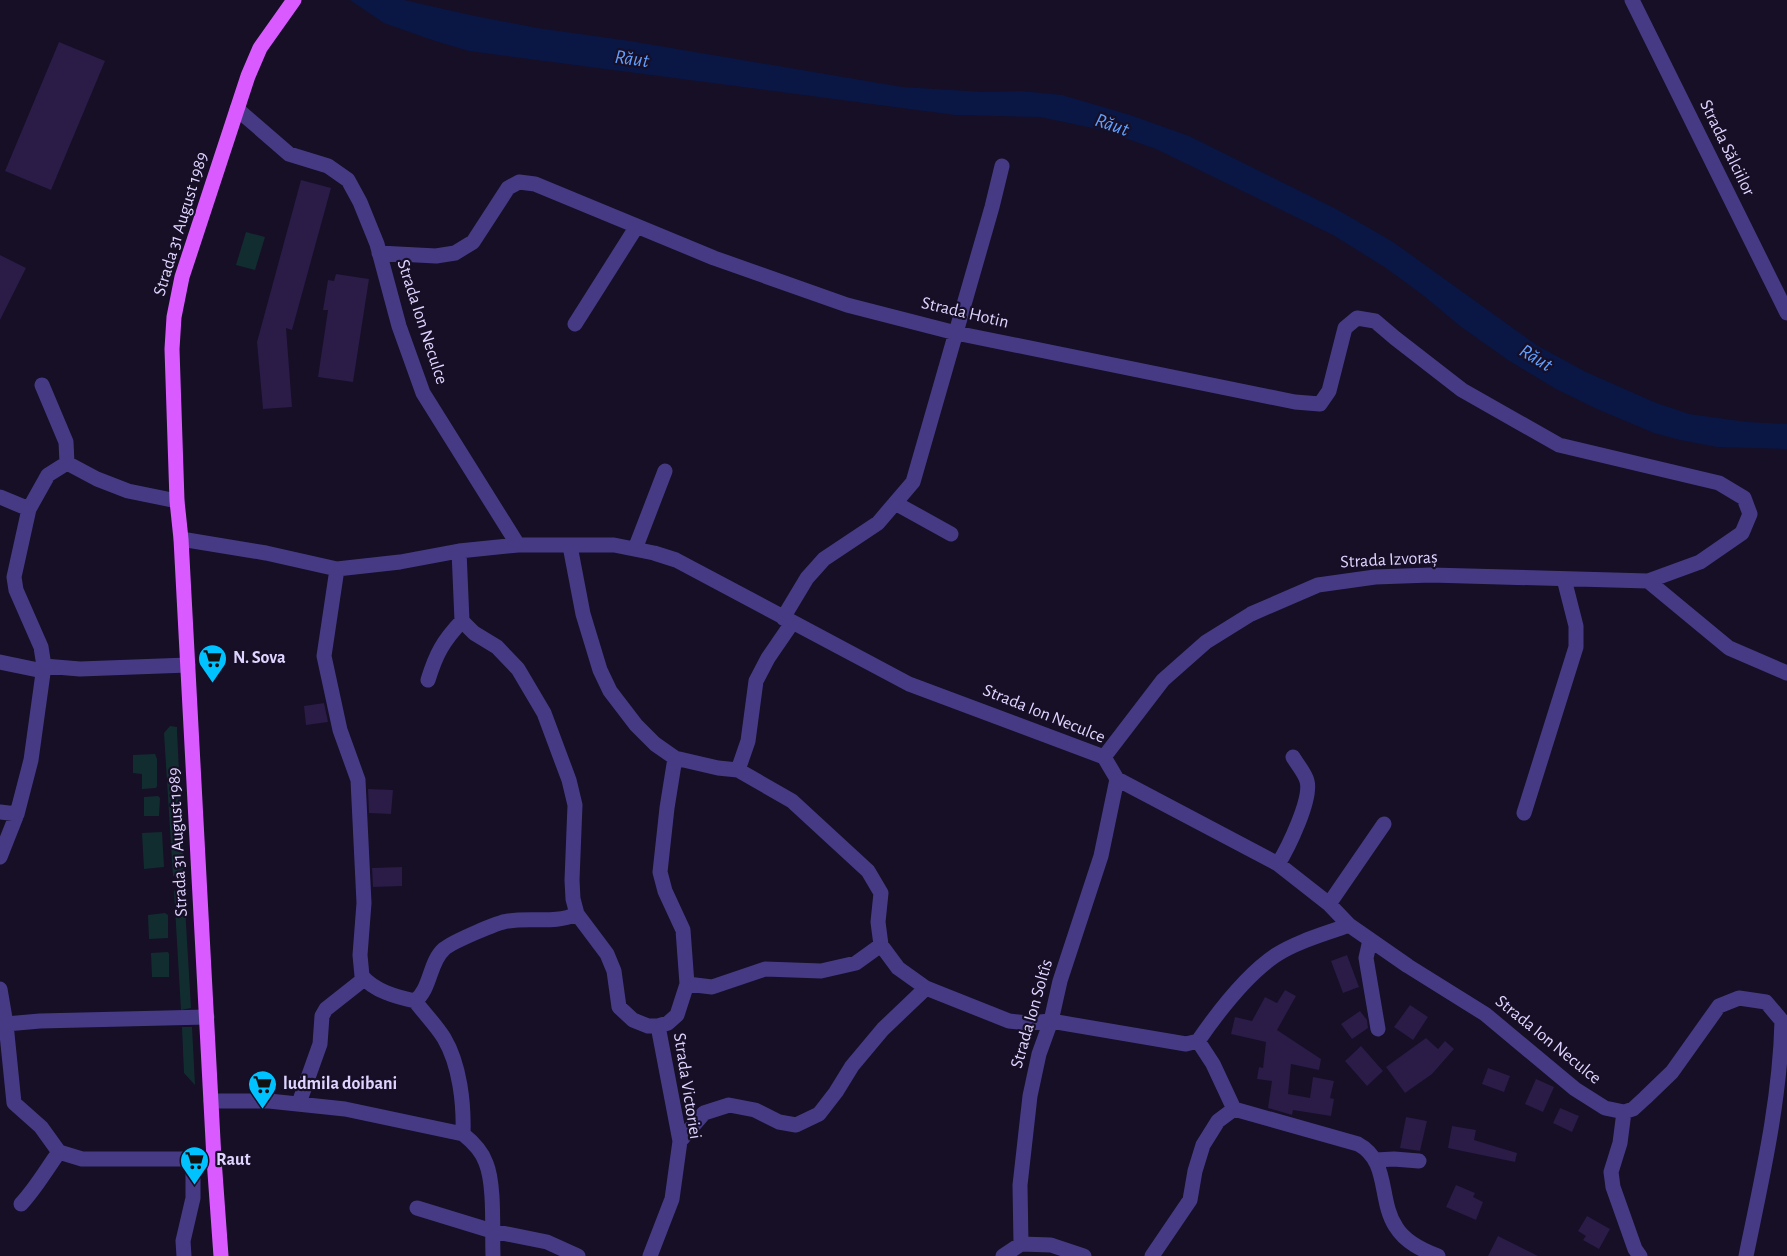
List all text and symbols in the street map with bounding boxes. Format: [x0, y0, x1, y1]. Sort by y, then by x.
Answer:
water label: Răut [613, 47, 651, 71]
street label: Strada Sălciilor [1696, 97, 1758, 199]
water label: Răut [1092, 110, 1132, 140]
street label: Strada 31 August 1989 [151, 150, 211, 298]
street label: Strada Ion Neculce [393, 257, 451, 387]
street label: Strada Hotin [920, 294, 1010, 332]
water label: Răut [1516, 340, 1556, 376]
street label: Strada Izvoraș [1340, 548, 1438, 573]
supermarket icon: N. Sova [196, 642, 228, 684]
place label: N. Sova [233, 649, 286, 667]
street label: Strada Ion Neculce [980, 681, 1108, 747]
street label: Strada 31 August 1989 [165, 767, 191, 917]
street label: Strada Ion Soltîs [1008, 958, 1056, 1070]
street label: Strada Ion Neculce [1492, 992, 1604, 1088]
street label: Strada Victoriei [670, 1032, 704, 1140]
supermarket icon: ludmila doibani [246, 1068, 278, 1110]
place label: ludmila doibani [283, 1075, 397, 1093]
supermarket icon: Raut [179, 1144, 211, 1186]
place label: Raut [216, 1151, 251, 1169]

